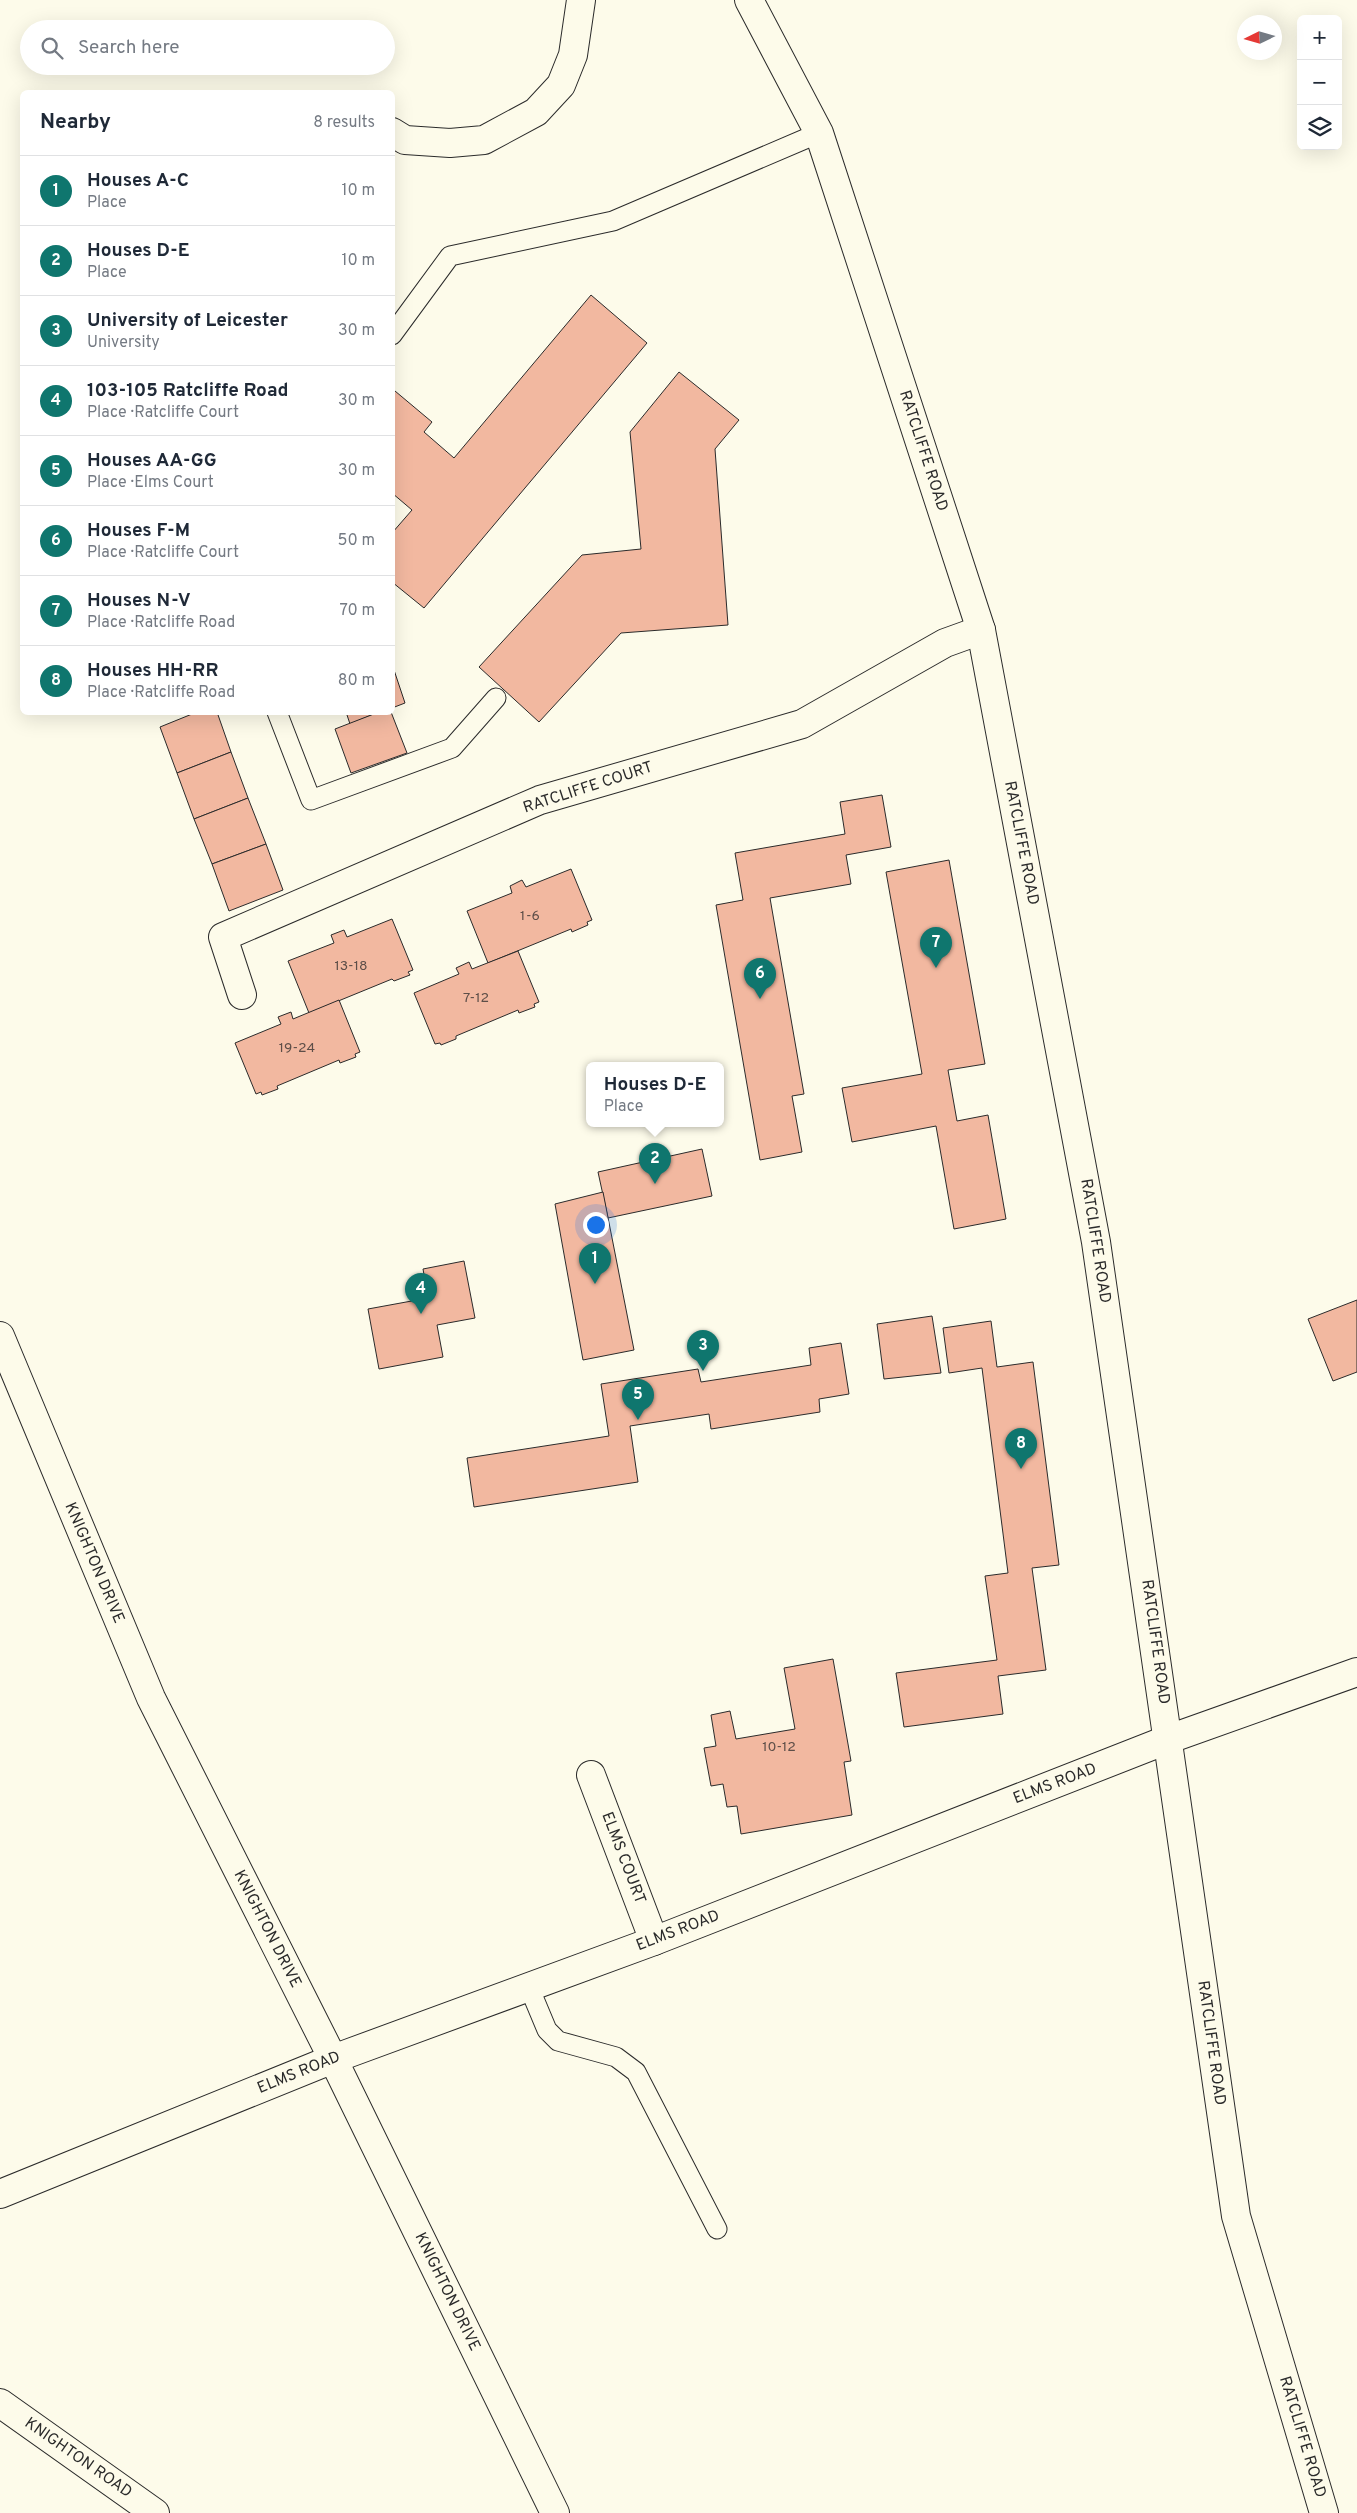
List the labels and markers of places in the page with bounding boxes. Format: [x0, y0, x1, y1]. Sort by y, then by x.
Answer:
pin: 7 [920, 927, 952, 968]
pin: 6 [744, 958, 776, 999]
pin: 2 [639, 1143, 671, 1184]
pin: 1 [579, 1243, 611, 1284]
pin: 4 [405, 1273, 437, 1314]
pin: 3 [687, 1330, 719, 1371]
pin: 5 [622, 1379, 654, 1420]
pin: 8 [1005, 1428, 1037, 1469]

